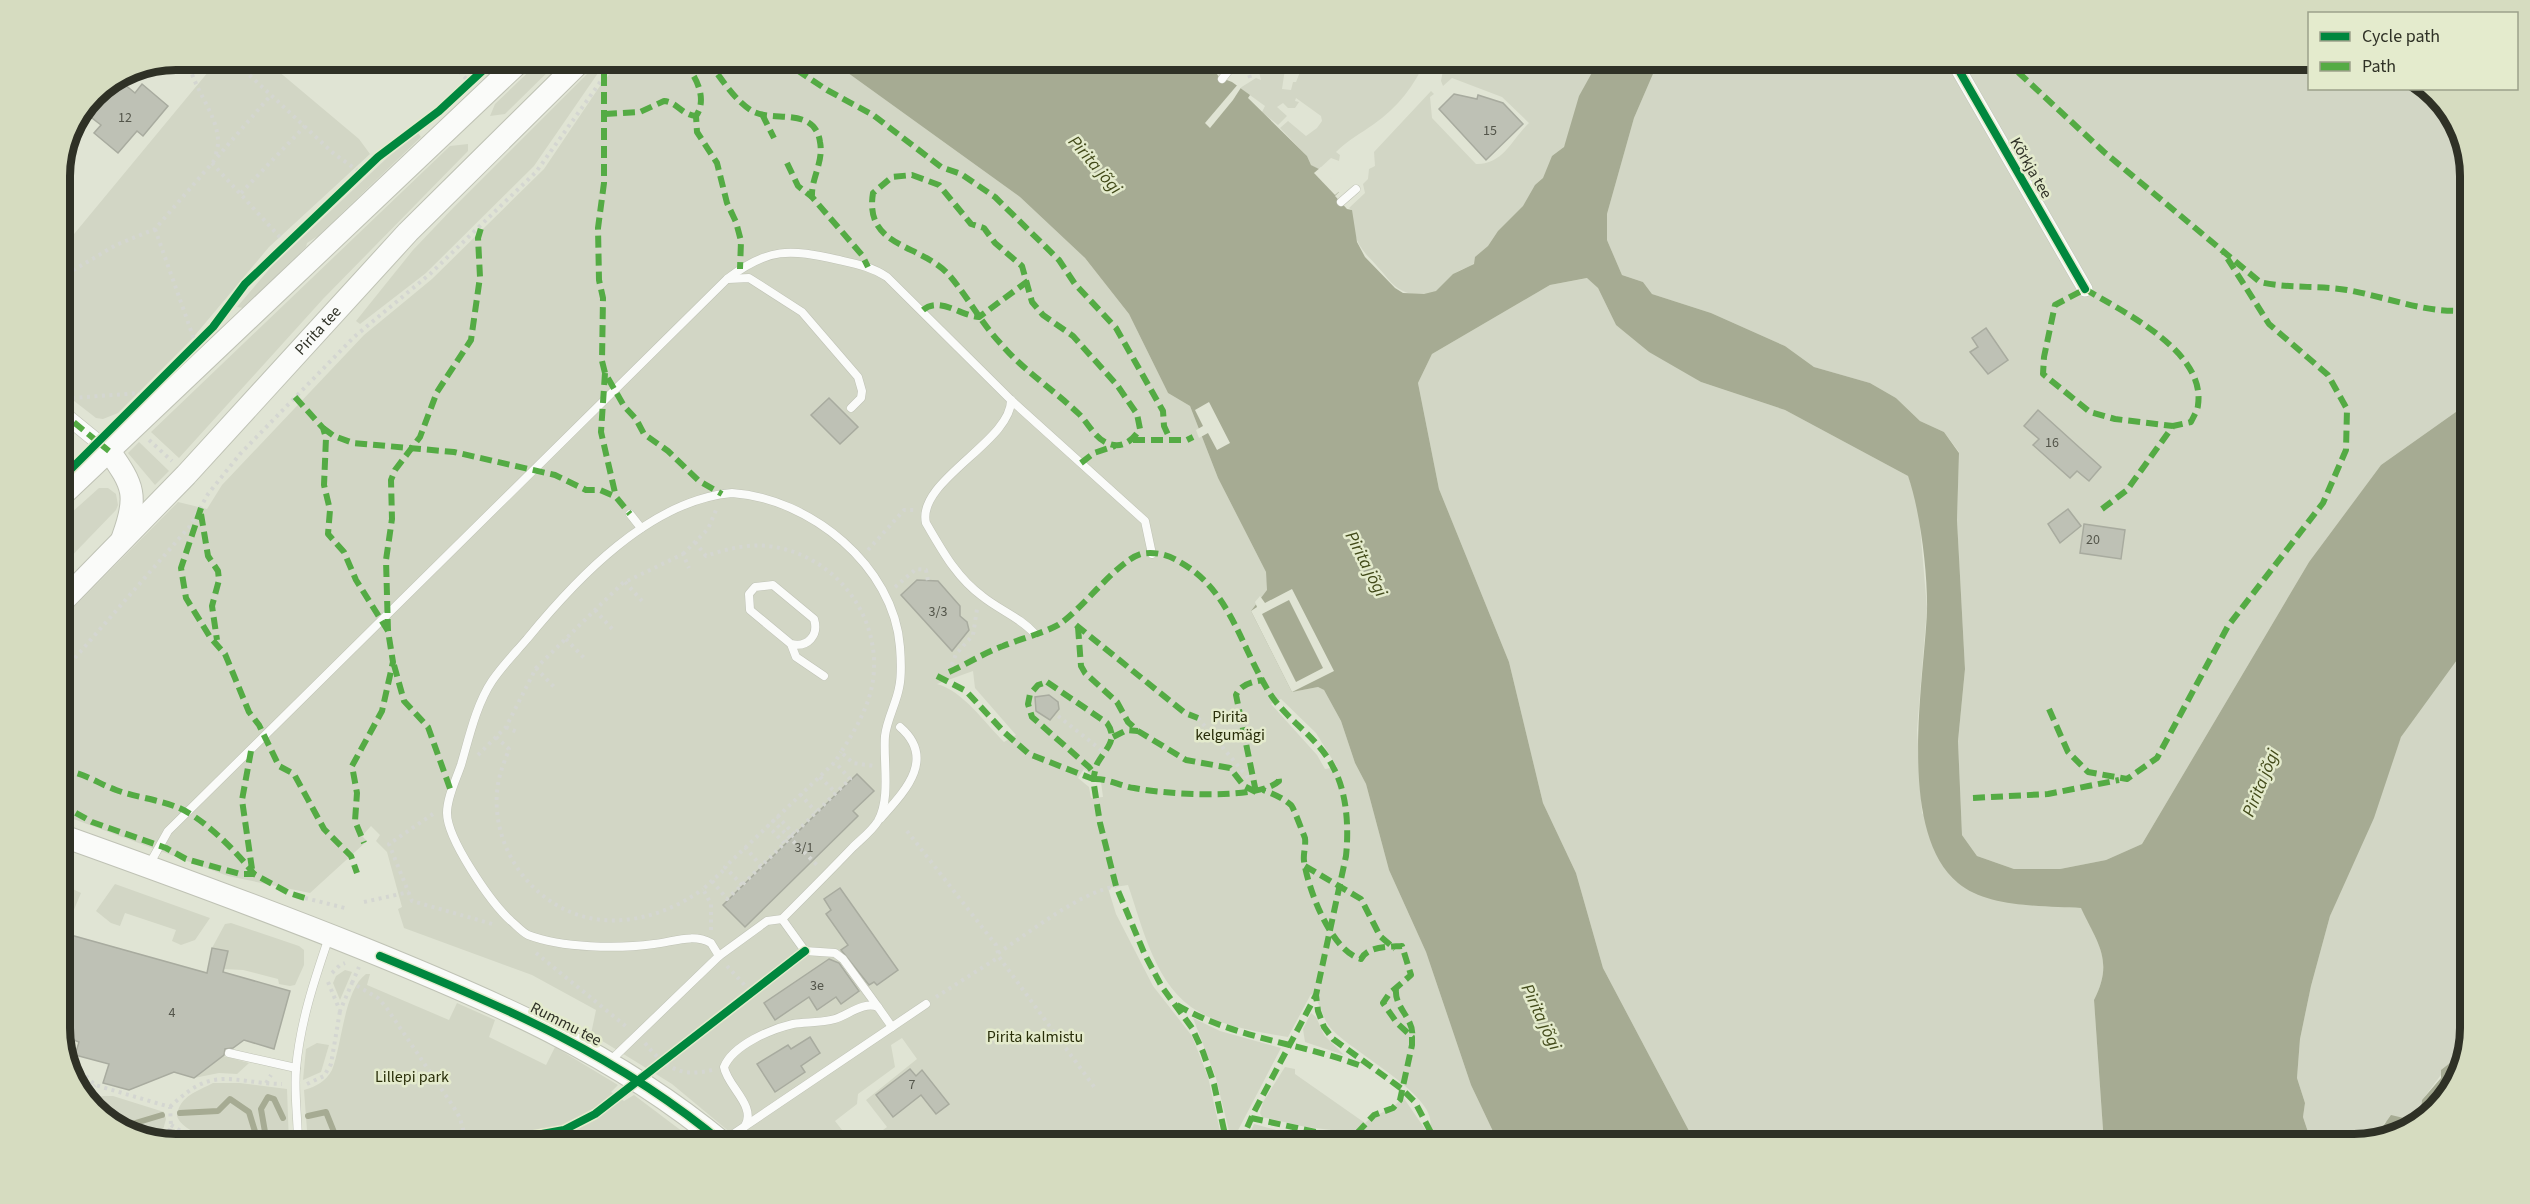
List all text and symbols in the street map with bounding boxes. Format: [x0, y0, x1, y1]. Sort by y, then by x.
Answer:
legend [2308, 12, 2518, 90]
text: Cycle path [2362, 24, 2440, 49]
text: Path [2362, 54, 2396, 79]
house number: 12 [118, 108, 132, 128]
house number: 15 [1483, 121, 1497, 141]
water label: Pirita jõgi [1062, 130, 1128, 200]
street label: Kõrkja tee [2005, 133, 2057, 203]
street label: Pirita tee [290, 301, 346, 360]
house number: 16 [2045, 433, 2059, 453]
water label: Pirita jõgi [1339, 527, 1394, 602]
house number: 20 [2086, 530, 2100, 550]
house number: 3/3 [929, 602, 947, 622]
park label: Pirita kelgumägi [1195, 706, 1265, 746]
water label: Pirita jõgi [2236, 745, 2286, 821]
house number: 3/1 [795, 838, 813, 858]
house number: 3e [810, 976, 824, 996]
water label: Pirita jõgi [1515, 980, 1568, 1055]
street label: Rummu tee [527, 997, 605, 1051]
house number: 4 [169, 1003, 176, 1023]
park label: Pirita kalmistu [987, 1026, 1083, 1048]
park label: Lillepi park [375, 1066, 449, 1088]
house number: 7 [909, 1075, 916, 1095]

